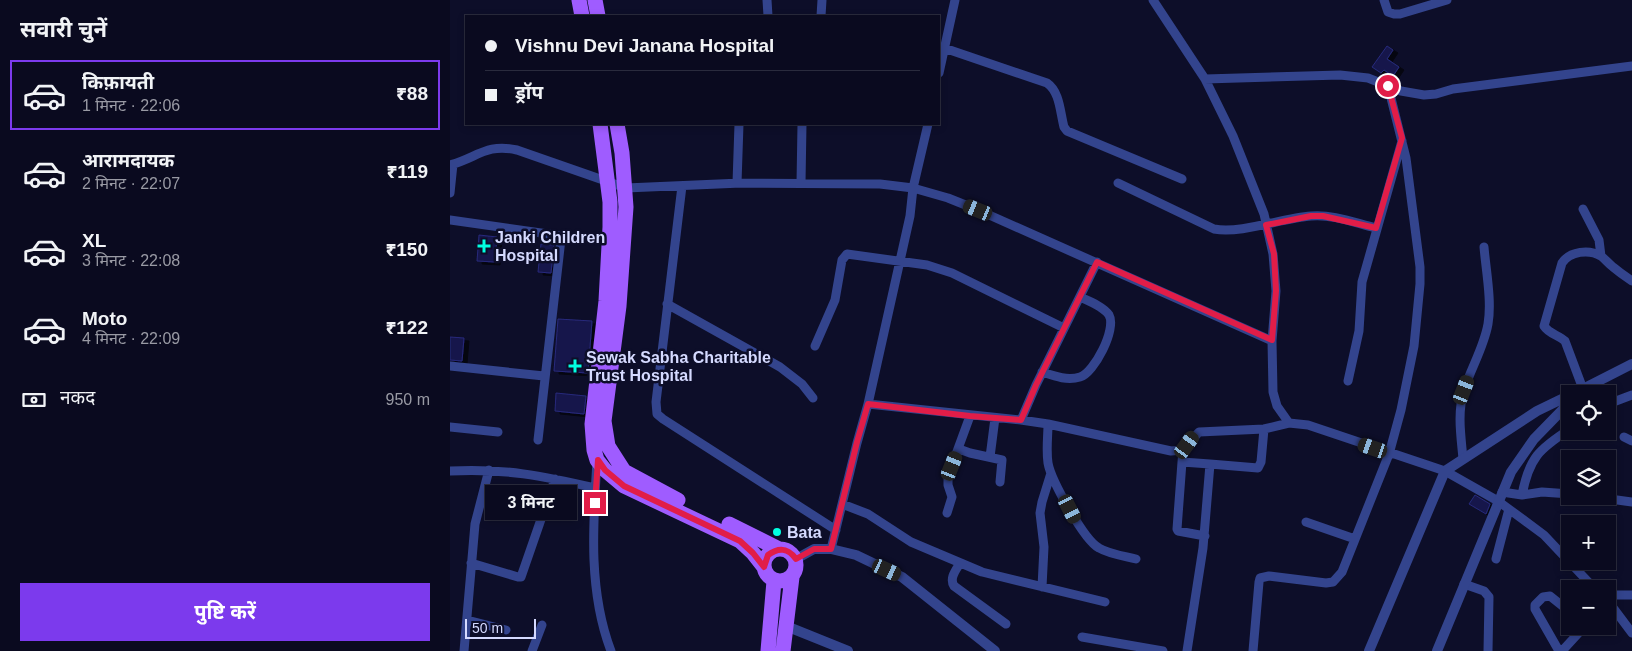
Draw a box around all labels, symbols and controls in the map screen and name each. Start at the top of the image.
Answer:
text: सवारी चुनें [20,17,107,42]
text: Vishnu Devi Janana Hospital [515,35,774,56]
text: किफ़ायती [82,72,154,93]
icon: car [22,73,67,118]
route start [1377,75,1399,97]
text: ड्रॉप [515,82,543,103]
text: ₹88 [396,83,428,104]
text: 1 मिनट · 22:06 [82,97,180,114]
text: आरामदायक [82,150,174,171]
icon: car [22,151,67,196]
text: ₹119 [386,161,428,182]
text: 2 मिनट · 22:07 [82,175,180,192]
car [961,197,994,223]
icon: car [22,229,67,274]
place label: Janki Children Hospital [495,229,605,264]
text: XL [82,230,106,251]
text: ₹150 [385,239,428,260]
marker: Janki Children Hospital [477,239,491,253]
text: 3 मिनट · 22:08 [82,252,180,269]
icon: car [22,307,67,352]
text: Moto [82,308,127,329]
text: ₹122 [385,317,428,338]
text: 4 मिनट · 22:09 [82,330,180,347]
place label: Sewak Sabha Charitable Trust Hospital [586,349,771,384]
marker: Sewak Sabha Charitable Trust Hospital [568,359,582,373]
car [1451,373,1476,407]
map controls [1561,385,1616,635]
button: locate [1561,385,1616,440]
icon: cash [20,386,48,414]
text: नकद [60,387,95,408]
text: 950 m [386,391,430,408]
car [1172,428,1201,462]
car [1356,436,1389,460]
car [939,449,964,483]
button: layers [1561,450,1616,505]
callout: 3 मिनट [485,486,578,520]
route end [584,492,606,514]
car [1056,492,1083,526]
text: 3 मिनट [508,494,554,511]
button: + [1561,515,1616,570]
place label: Bata [787,524,822,541]
marker: Bata [771,526,783,538]
car [870,557,903,583]
button: − [1561,580,1616,635]
button: पुष्टि करें [20,583,430,641]
scale bar [465,616,536,639]
text: 50 m [472,620,503,636]

